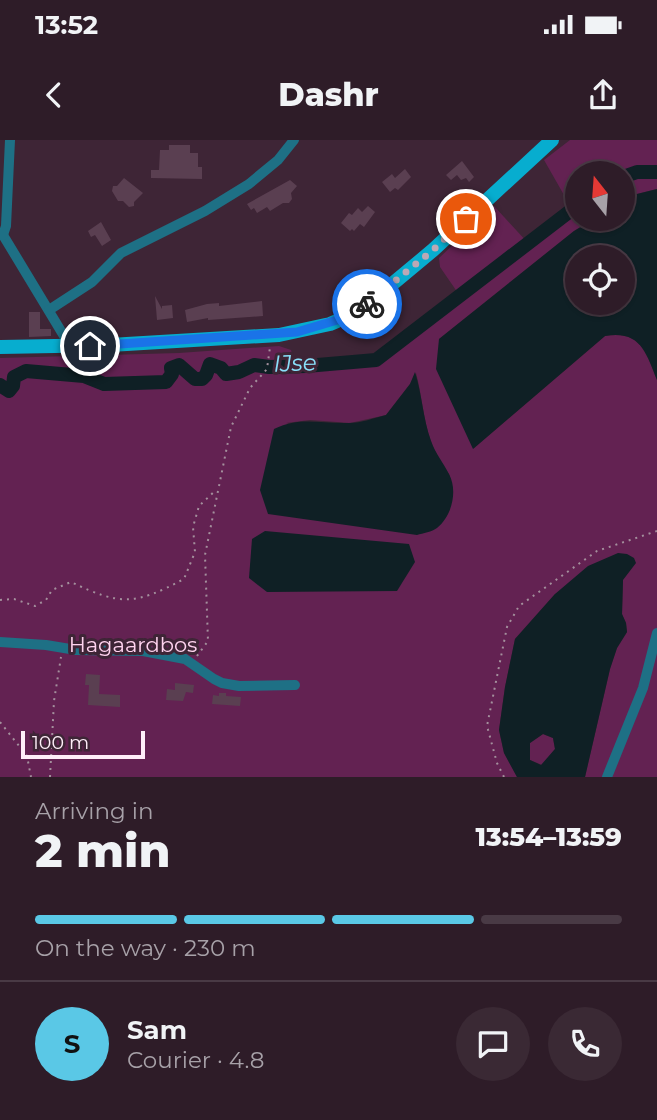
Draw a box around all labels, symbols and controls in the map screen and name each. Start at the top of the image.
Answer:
text: 13:52 [35,9,98,41]
text: Dashr [278,75,379,114]
icon: back [35,76,73,114]
icon: share [584,76,622,114]
north arrow [565,161,635,231]
map controls [565,161,635,315]
pin [436,189,496,249]
icon: bag [447,200,485,238]
button: locate [565,245,635,315]
courier [332,269,402,339]
icon: bike [348,285,386,323]
pin [60,316,120,376]
icon: home [71,327,109,365]
water label: IJse [273,348,317,378]
park label: Hagaardbos [69,632,197,657]
scale bar [21,728,145,760]
text: 100 m [32,731,89,754]
text: Arriving in [35,797,154,825]
text: 13:54–13:59 [476,821,622,853]
text: 2 min [35,822,170,879]
text: On the way · 230 m [35,934,256,962]
button: chat [456,1007,530,1081]
button: phone [548,1007,622,1081]
text: Sam [127,1014,187,1046]
text: S [64,1028,80,1060]
text: Courier · 4.8 [127,1046,264,1074]

